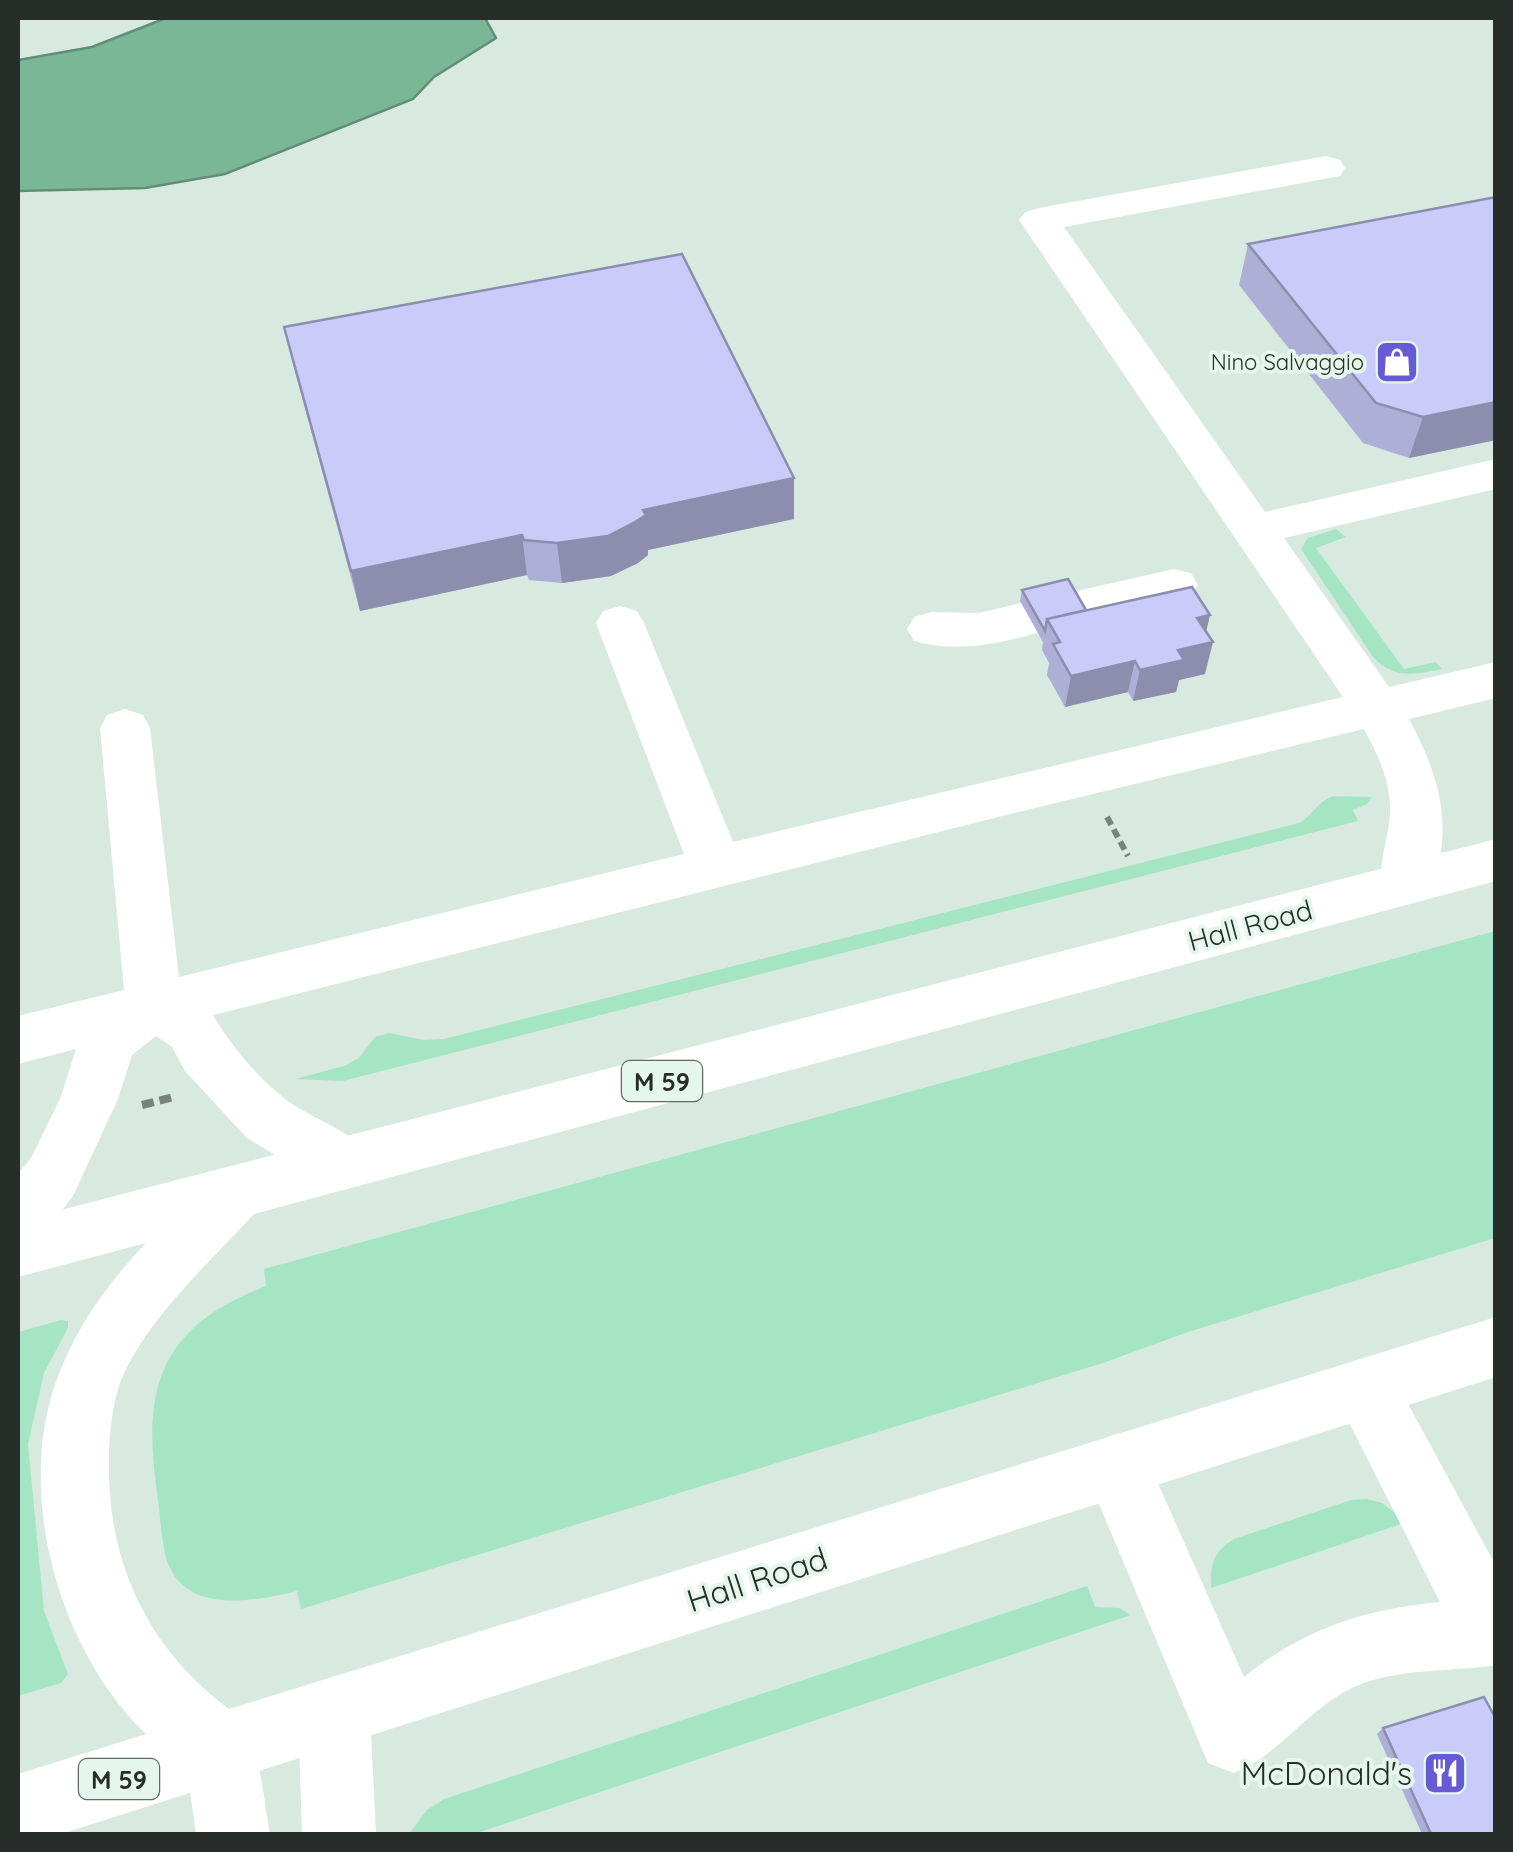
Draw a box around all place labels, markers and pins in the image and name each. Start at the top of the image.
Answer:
shop icon: Nino Salvaggio [1374,339,1420,385]
place label: Nino Salvaggio [1211,348,1364,376]
restaurant icon: McDonald's [1422,1750,1468,1796]
place label: McDonald's [1241,1753,1412,1793]

